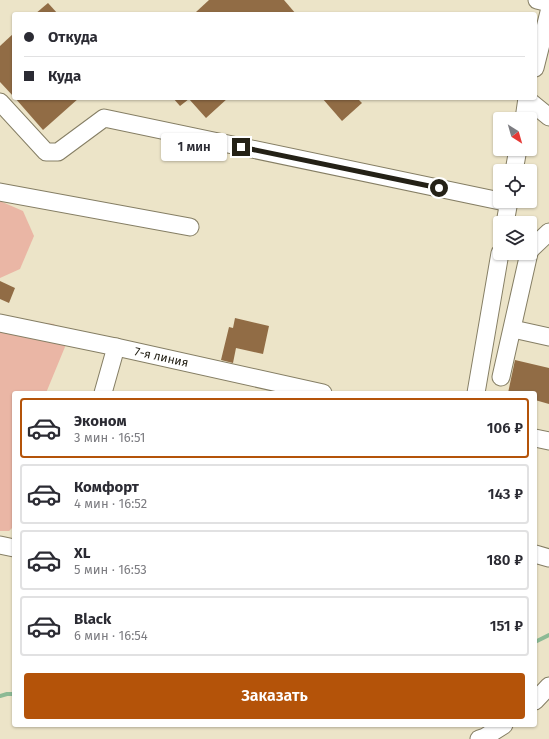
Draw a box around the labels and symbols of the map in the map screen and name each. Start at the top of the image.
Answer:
north arrow [493,112,537,156]
callout: 1 мин [161,133,227,161]
route end [232,138,250,156]
route start [430,179,448,197]
street label: 7-я линия [133,344,190,370]

